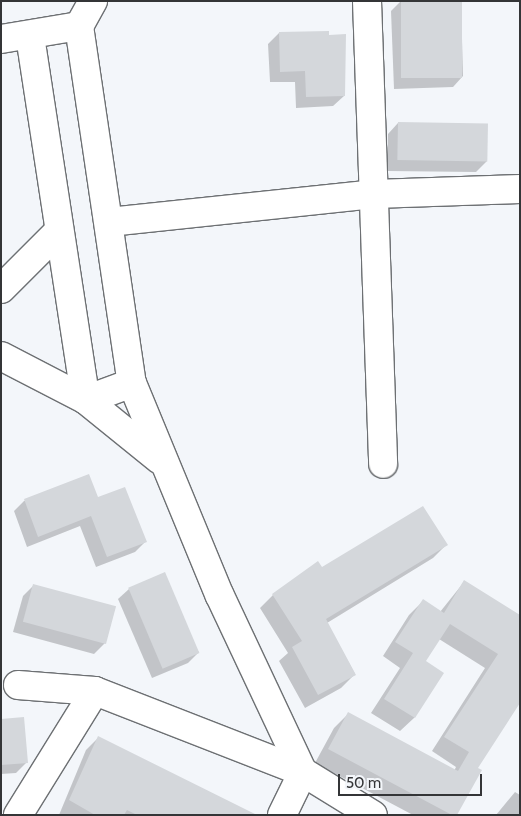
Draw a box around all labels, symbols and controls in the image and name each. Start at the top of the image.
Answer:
scale bar [341,764,485,796]
text: 50 m [346,774,381,792]

